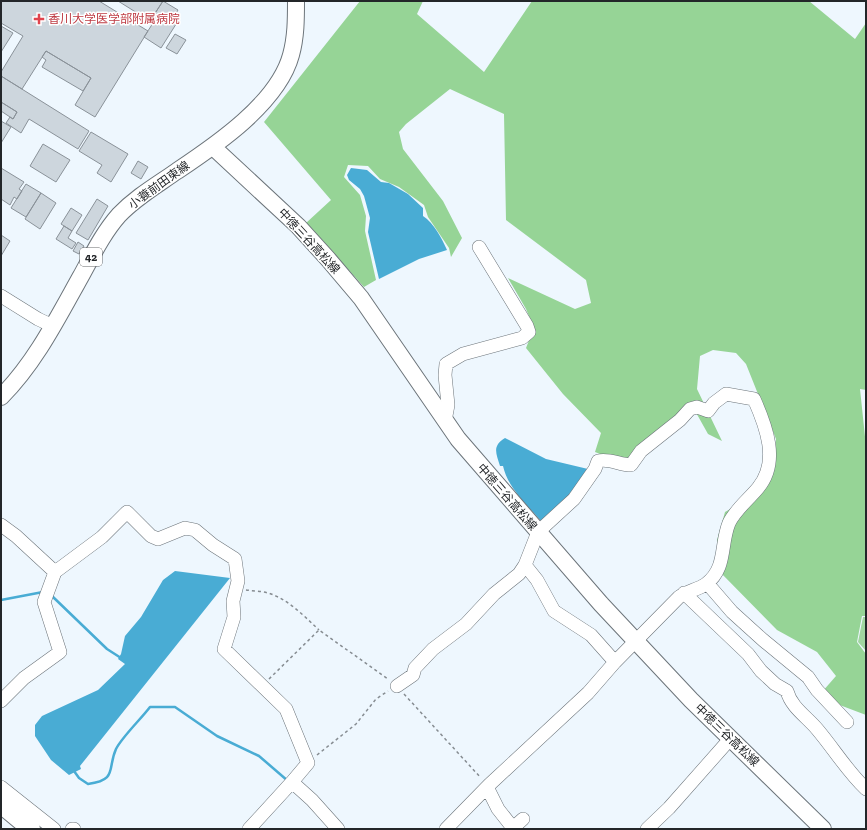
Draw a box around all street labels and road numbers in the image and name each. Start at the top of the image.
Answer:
street label: 小蓑前田東線 [126,158,192,212]
street label: 中徳三谷高松線 [275,206,343,276]
road number: 42 [80,248,102,266]
street label: 中徳三谷高松線 [474,461,540,533]
street label: 中徳三谷高松線 [692,701,762,769]

